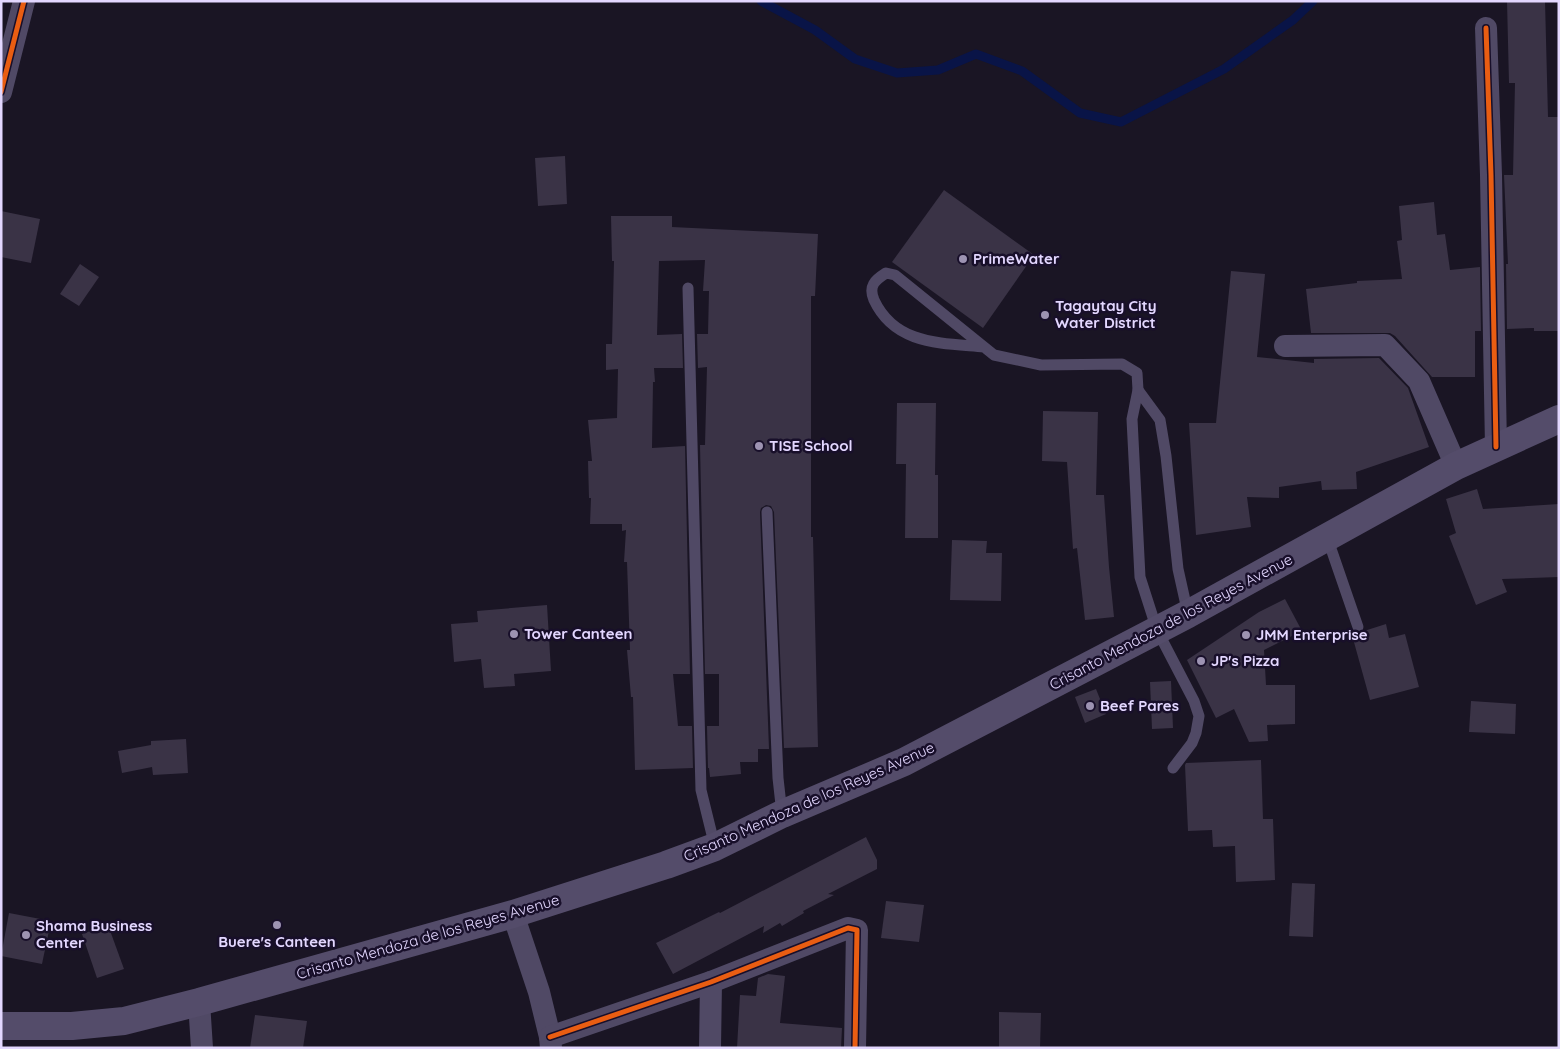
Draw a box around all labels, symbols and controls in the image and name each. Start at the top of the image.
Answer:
place label: PrimeWater [973,249,1060,268]
marker: PrimeWater [957,253,969,265]
place label: Tagaytay City Water District [1055,296,1156,332]
marker: Tagaytay City Water District [1039,309,1051,321]
place label: TISE School [769,436,853,455]
marker: TISE School [753,440,765,452]
street label: Crisanto Mendoza de los Reyes Avenue [1046,549,1296,694]
place label: Tower Canteen [524,624,633,643]
place label: JMM Enterprise [1256,625,1368,644]
marker: Tower Canteen [508,628,520,640]
marker: JMM Enterprise [1240,629,1252,641]
place label: JP's Pizza [1211,651,1279,670]
marker: JP's Pizza [1195,655,1207,667]
place label: Beef Pares [1100,696,1179,715]
marker: Beef Pares [1084,700,1096,712]
street label: Crisanto Mendoza de los Reyes Avenue [680,737,937,866]
street label: Crisanto Mendoza de los Reyes Avenue [294,890,562,983]
place label: Shama Business Center [36,916,152,952]
marker: Buere's Canteen [271,919,283,931]
marker: Shama Business Center [20,929,32,941]
place label: Buere's Canteen [218,932,336,951]

